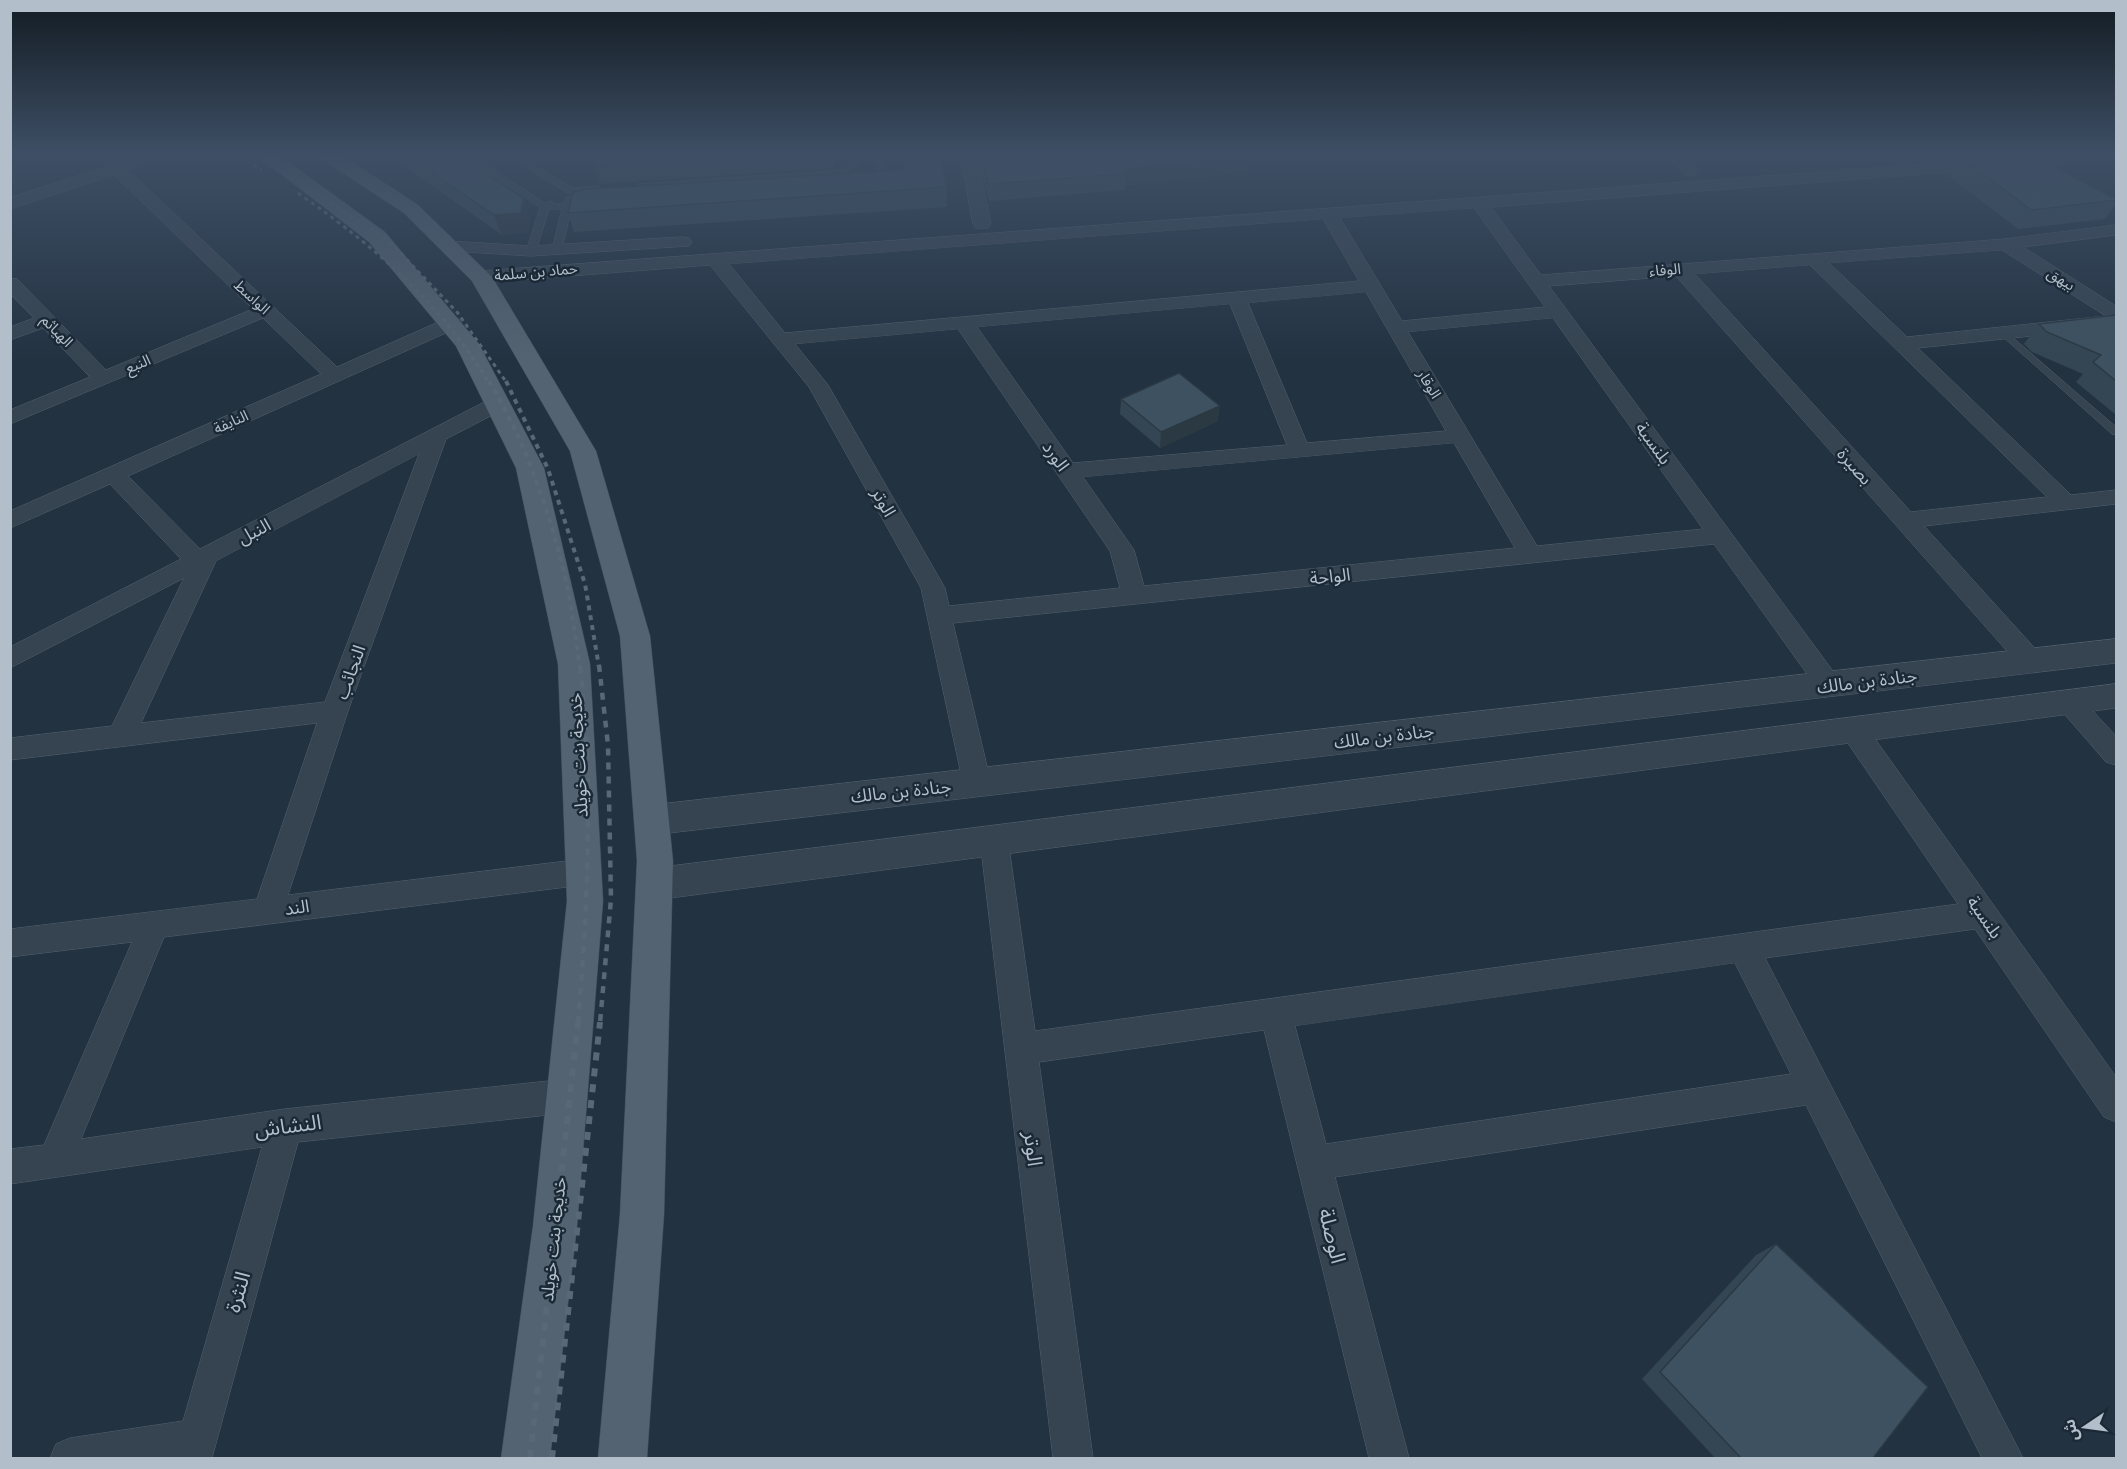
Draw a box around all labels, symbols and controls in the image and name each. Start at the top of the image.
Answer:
street label: حماد بن سلمة [494,259,579,285]
street label: الوفاء [1648,260,1682,280]
street label: بيهق [2043,264,2078,295]
street label: الواسط [230,276,274,318]
street label: الهياثم [36,311,77,352]
street label: النبع [123,351,155,380]
street label: الوقار [1413,365,1445,402]
street label: النايفة [211,406,251,438]
street label: بلنسية [1632,418,1676,468]
street label: الورد [1037,437,1074,476]
street label: بصيرة [1832,443,1877,489]
street label: الوتر [866,483,900,521]
street label: النبل [234,514,275,549]
street label: الواحة [1308,563,1352,590]
street label: النجائب [330,642,370,702]
street label: جنادة بن مالك [1816,664,1918,699]
street label: خديجة بنت خويلد [564,692,593,818]
street label: جنادة بن مالك [1333,719,1435,754]
street label: جنادة بن مالك [850,775,952,808]
street label: بلنسية [1963,892,2007,942]
street label: الند [283,895,311,919]
street label: النشاش [253,1110,323,1142]
street label: الوتر [1019,1129,1047,1168]
street label: خديجة بنت خويلد [536,1176,571,1302]
street label: الوصلة [1314,1206,1350,1266]
street label: النثرة [221,1269,255,1315]
north arrow [2055,1397,2115,1457]
text: ش [2059,1417,2083,1443]

